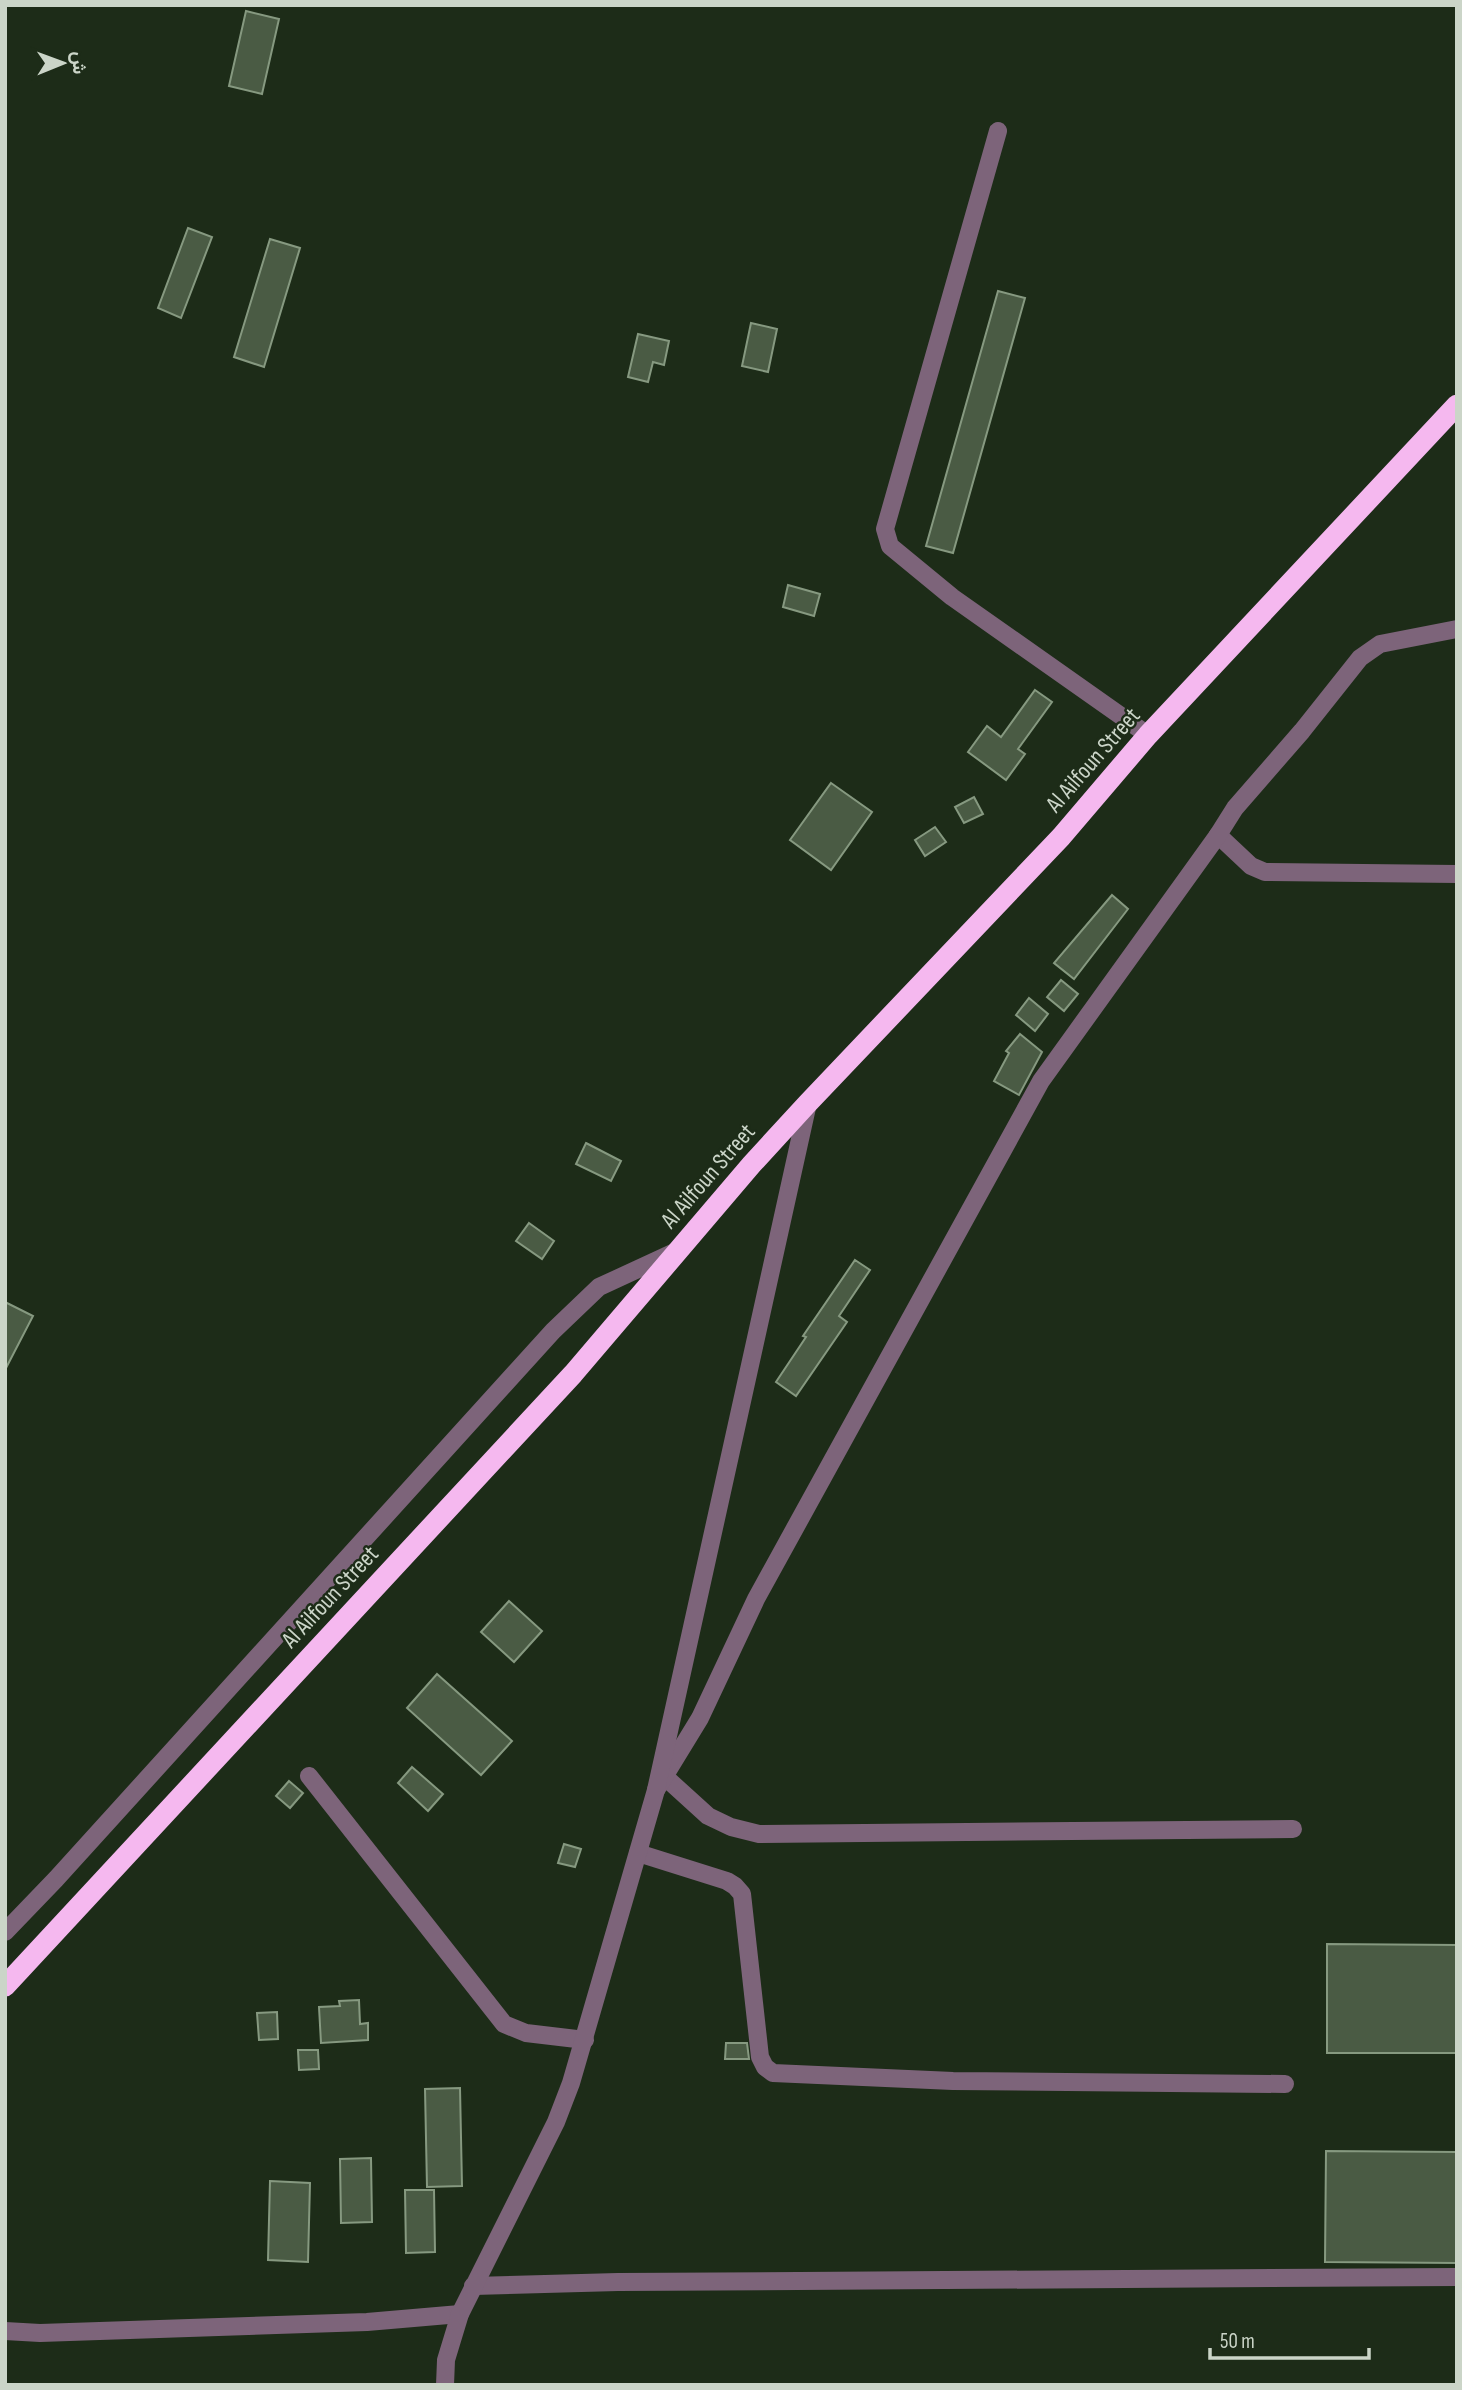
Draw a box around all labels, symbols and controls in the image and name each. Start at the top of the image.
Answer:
north arrow [28,28,98,98]
text: ش [67,51,90,75]
street label: Al Ailfoun Street [1039,702,1146,819]
street label: Al Ailfoun Street [654,1118,761,1235]
street label: Al Ailfoun Street [275,1540,385,1655]
scale bar [1210,2316,1369,2360]
text: 50 m [1220,2329,1255,2354]

